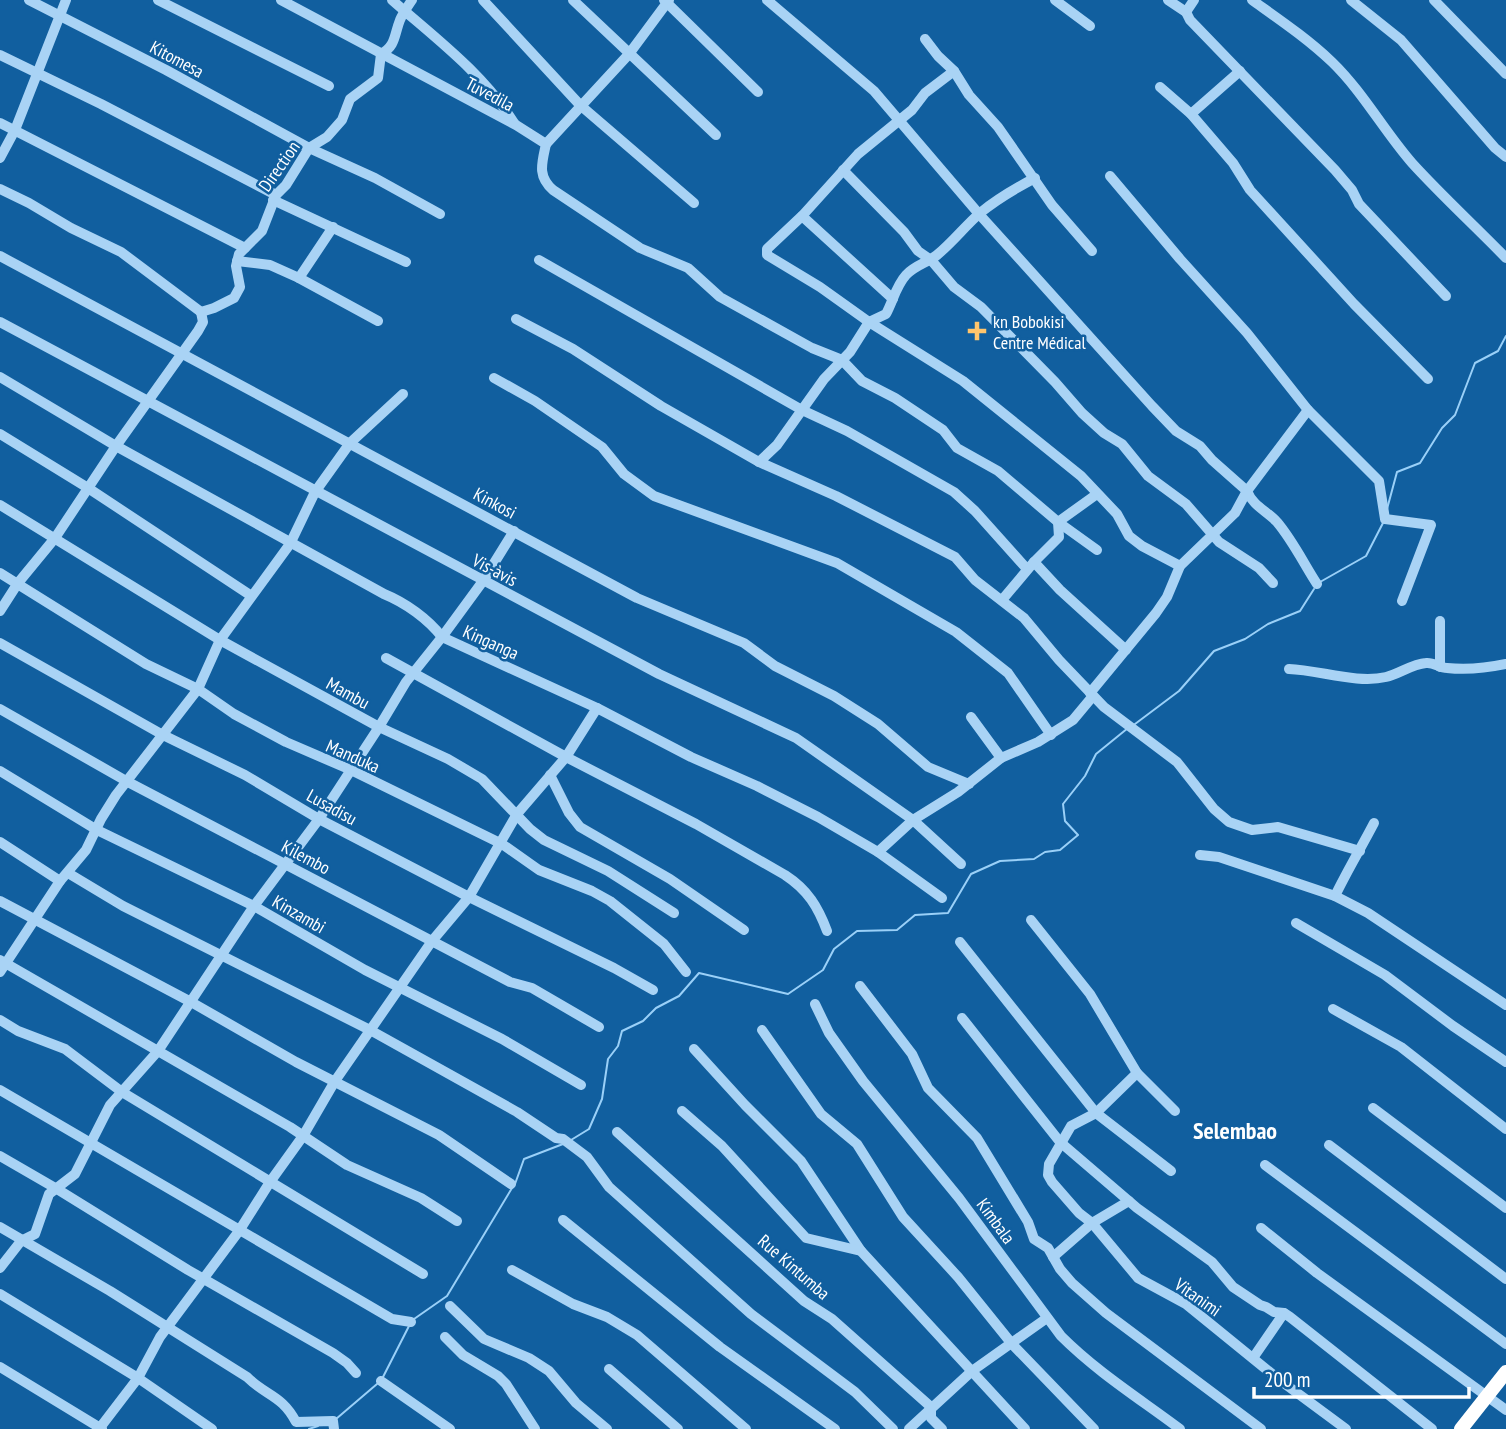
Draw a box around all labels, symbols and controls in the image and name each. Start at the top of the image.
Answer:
street label: Kitomesa [146,35,208,83]
street label: Tuvedila [462,72,518,116]
street label: Direction [253,136,305,196]
place label: kn Bobokisi Centre Médical [993,310,1086,354]
marker: kn Bobokisi Centre Médical [967,321,987,341]
street label: Kinkosi [470,482,520,524]
street label: Vis-àvis [468,548,521,591]
street label: Kinganga [460,620,522,664]
street label: Mambu [322,672,374,714]
street label: Manduka [323,734,383,778]
street label: Lusadisu [303,784,361,830]
street label: Kilembo [278,835,334,879]
street label: Kinzambi [268,890,330,938]
district label: Selembao [1193,1115,1277,1146]
street label: Kimbala [972,1194,1020,1248]
street label: Rue Kintumba [753,1229,835,1305]
street label: Vitanimi [1169,1272,1226,1321]
scale bar [1254,1356,1469,1400]
text: 200 m [1264,1366,1310,1393]

